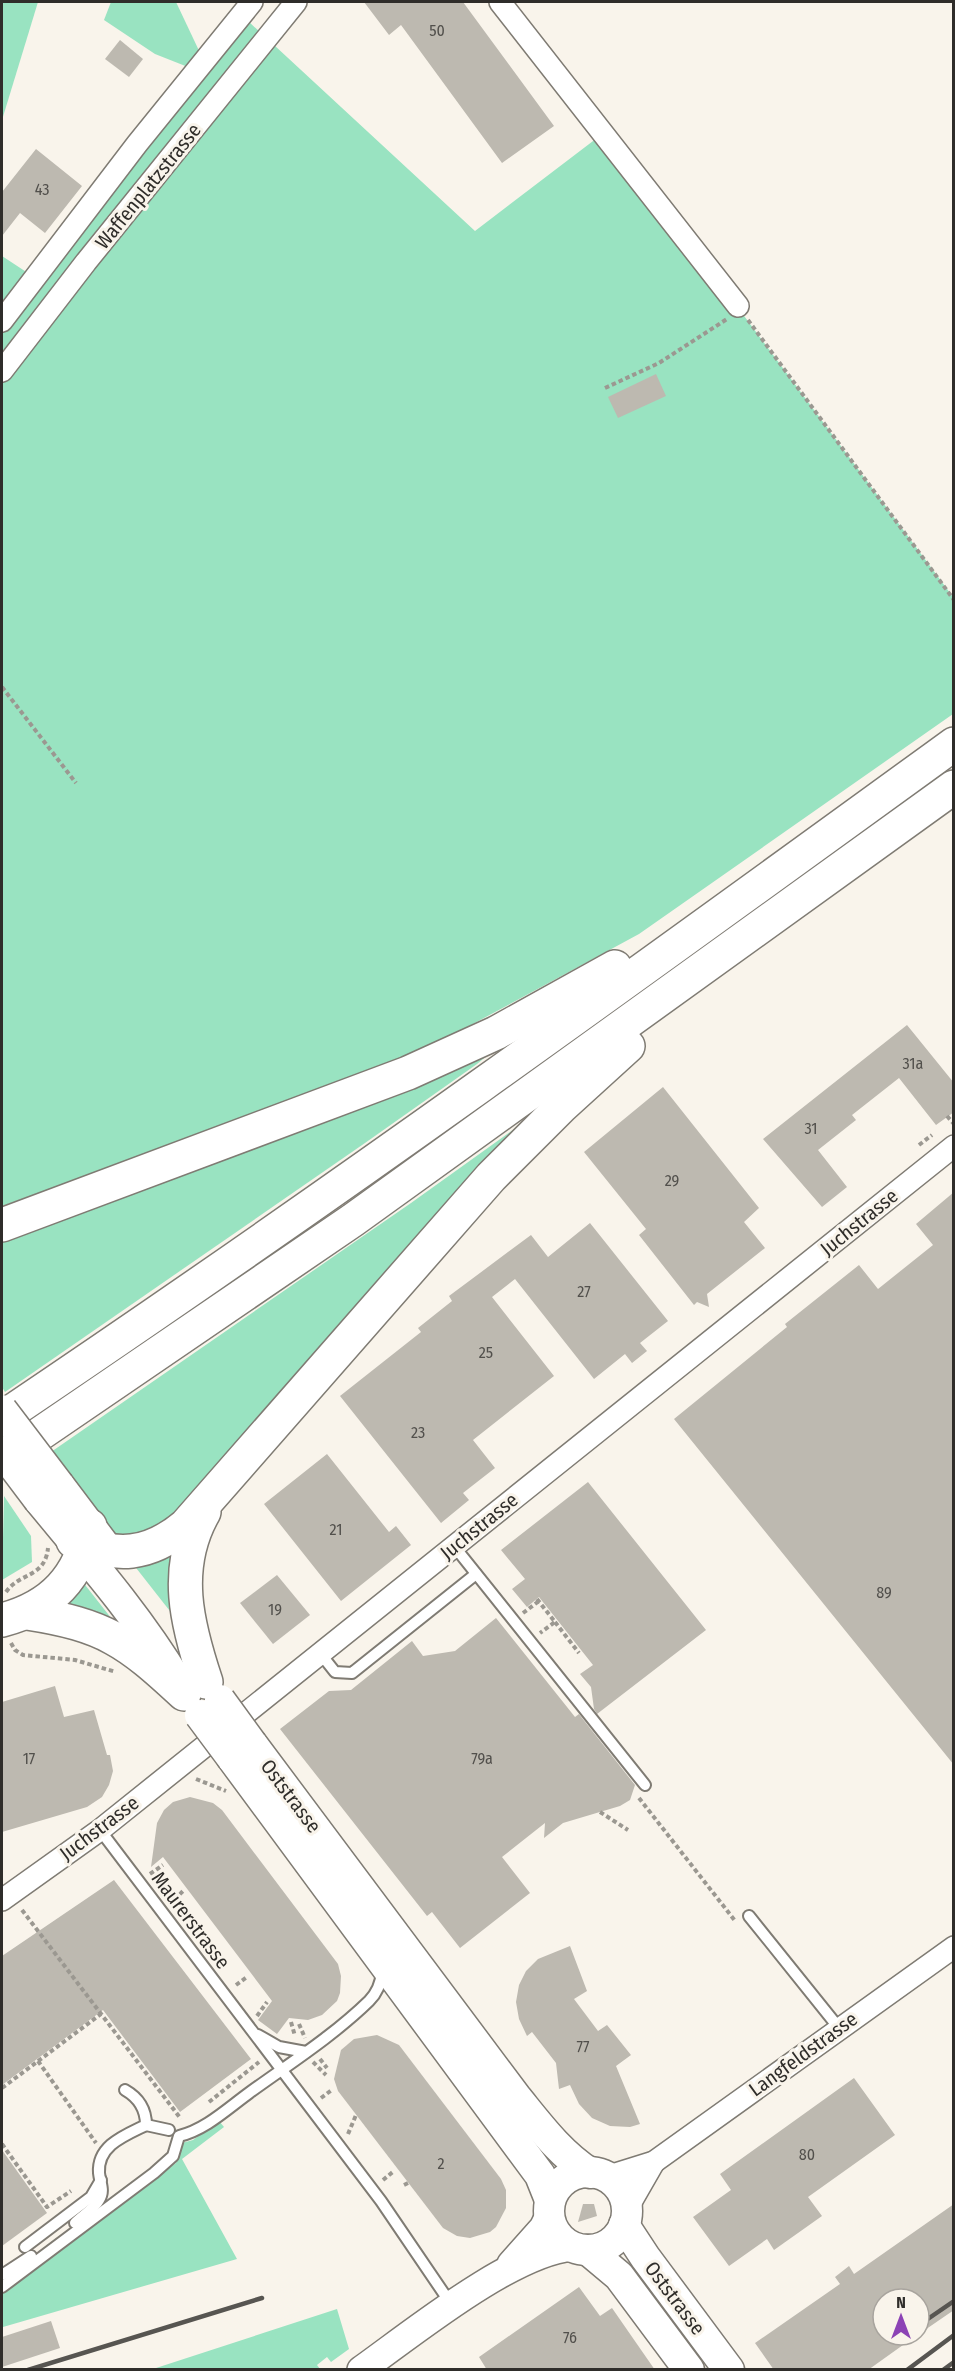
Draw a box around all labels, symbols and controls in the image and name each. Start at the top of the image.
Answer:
house number: 50 [429,21,445,40]
street label: Waffenplatzstrasse [90,118,206,254]
house number: 43 [35,180,49,199]
house number: 31a [903,1054,924,1073]
house number: 31 [804,1119,818,1138]
house number: 29 [665,1171,680,1190]
street label: Juchstrasse [815,1183,903,1261]
house number: 27 [577,1282,591,1301]
house number: 25 [479,1343,493,1362]
house number: 23 [411,1423,425,1442]
street label: Juchstrasse [435,1487,523,1565]
house number: 21 [330,1520,342,1539]
house number: 89 [876,1583,892,1602]
house number: 19 [268,1600,282,1619]
house number: 17 [23,1749,36,1768]
house number: 79a [471,1749,493,1768]
street label: Oststrasse [256,1755,326,1837]
street label: Juchstrasse [55,1790,143,1866]
street label: Maurerstrasse [147,1867,235,1973]
street label: Langfeldstrasse [744,2007,862,2101]
house number: 77 [576,2037,590,2056]
house number: 80 [799,2145,815,2164]
house number: 2 [437,2154,445,2173]
street label: Oststrasse [640,2257,710,2339]
north arrow [871,2287,931,2347]
text: N [896,2293,906,2312]
house number: 76 [563,2328,577,2347]

